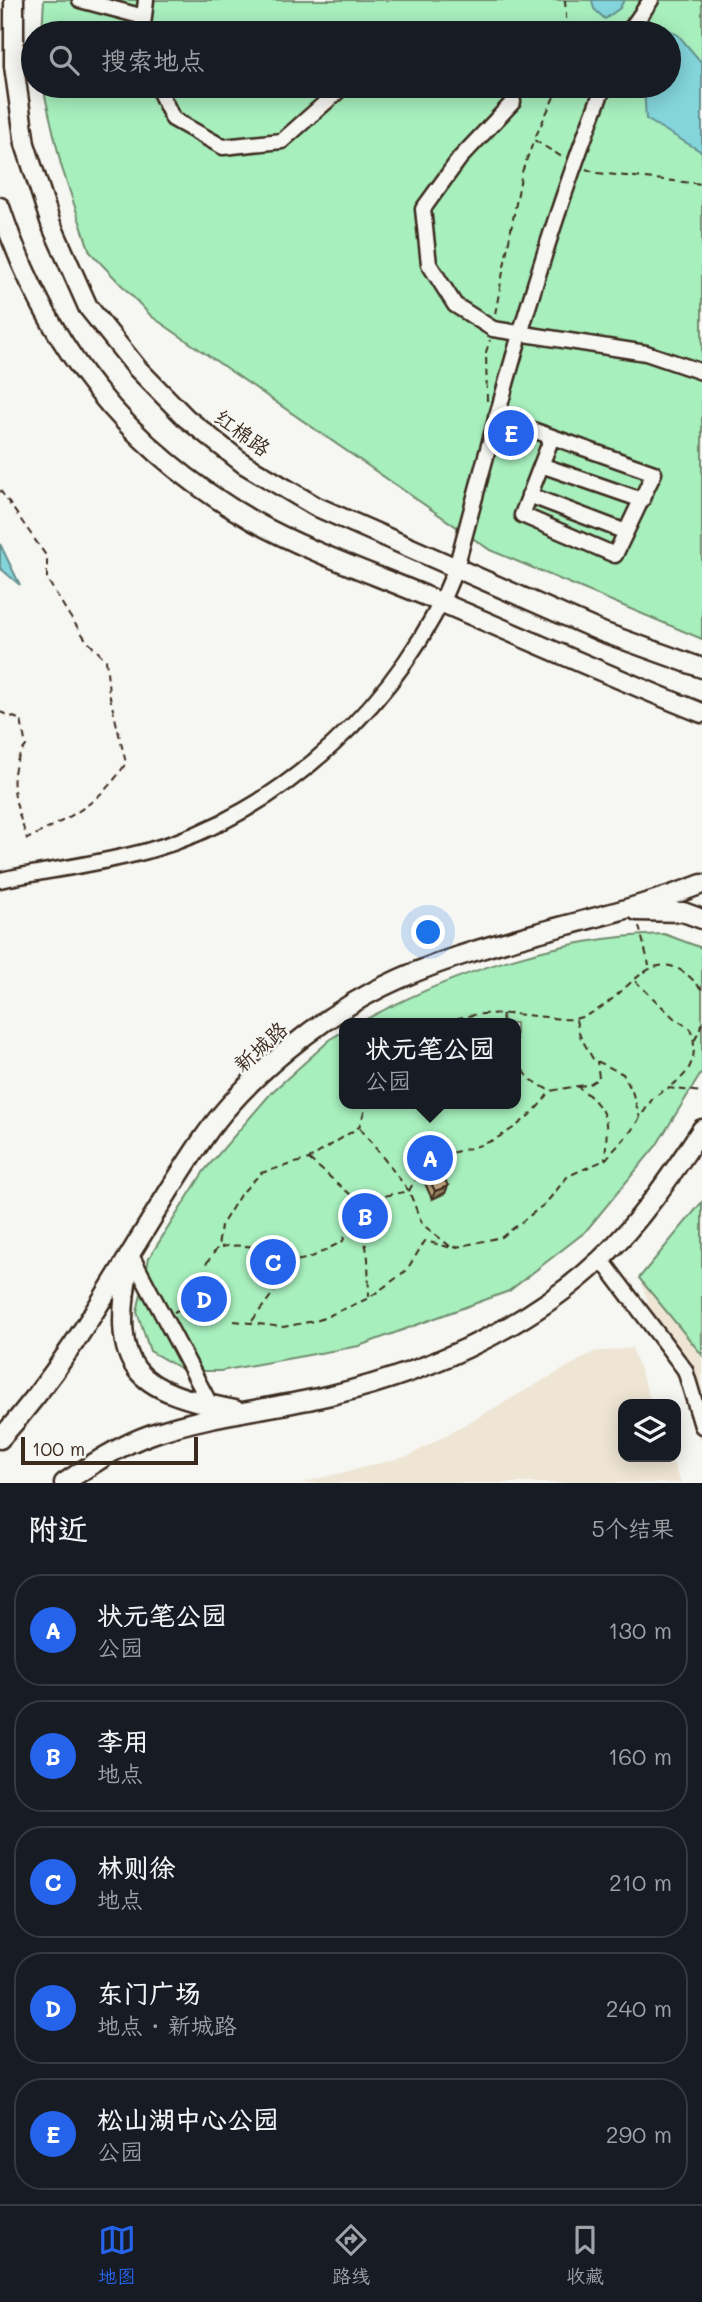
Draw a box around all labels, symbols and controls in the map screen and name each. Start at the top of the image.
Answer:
search box [21,21,681,98]
icon: search [45,41,83,79]
text: 搜索地点 [101,43,205,77]
street label: 红棉路 [210,403,276,461]
pin: E [488,407,534,459]
your location [411,915,445,949]
street label: 新城路 [228,1015,292,1077]
popup [339,1018,521,1109]
text: 状元笔公园 [365,1031,495,1065]
text: 公园 [365,1065,411,1095]
pin: A [407,1132,453,1184]
pin: B [342,1190,388,1242]
pin: C [250,1236,296,1288]
pin: D [181,1273,227,1325]
map controls [618,1399,681,1462]
button: layers [618,1399,681,1462]
scale bar [21,1434,198,1466]
text: 100 m [32,1436,85,1461]
text: 附近 [28,1508,88,1548]
text: 5个结果 [592,1513,674,1543]
text: 状元笔公园 [97,1598,227,1632]
text: A [45,1615,61,1645]
text: 130 m [608,1615,672,1645]
text: 公园 [97,1632,143,1662]
text: 李用 [97,1724,149,1758]
text: B [45,1741,61,1771]
text: 160 m [608,1741,672,1771]
text: 地点 [97,1758,143,1788]
text: 林则徐 [97,1850,175,1884]
text: C [44,1867,62,1897]
text: 210 m [609,1867,672,1897]
text: 地点 [97,1884,143,1914]
text: 东门广场 [97,1976,201,2010]
text: D [45,1993,61,2023]
text: 240 m [606,1993,672,2023]
text: 地点 · 新城路 [97,2010,237,2040]
text: 松山湖中心公园 [97,2102,279,2136]
text: E [46,2119,60,2149]
text: 290 m [606,2119,672,2149]
text: 公园 [97,2136,143,2166]
tab: 地图 [98,2221,136,2288]
tab: 路线 [332,2221,370,2288]
tab: 收藏 [566,2221,604,2288]

